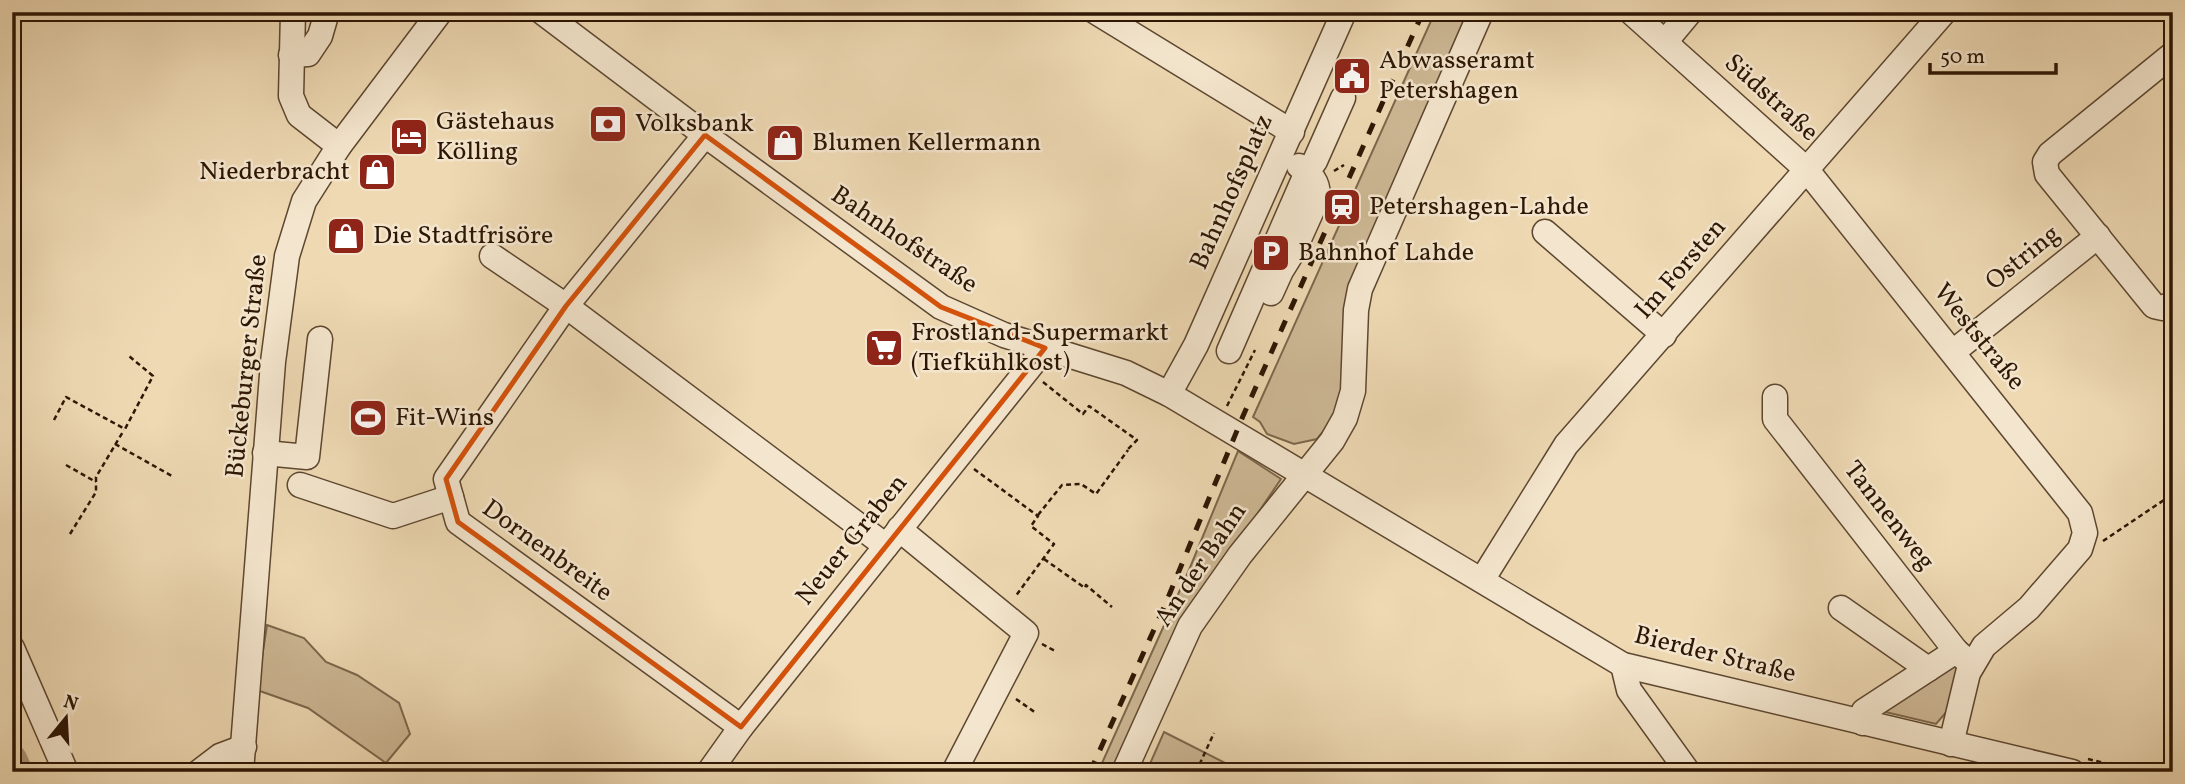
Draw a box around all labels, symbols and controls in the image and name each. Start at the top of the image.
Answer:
scale bar [1930,32,2056,76]
place label: Abwasseramt Petershagen [1379,43,1535,109]
text: 50 m [1940,43,1985,72]
street label: Südstraße [1716,46,1826,150]
public building icon: Abwasseramt Petershagen [1331,55,1373,97]
bank icon: Volksbank [587,103,629,145]
place label: Gästehaus Kölling [436,104,555,170]
place label: Volksbank [635,106,754,142]
street label: Bahnhofsplatz [1182,109,1282,275]
hotel icon: Gästehaus Kölling [388,116,430,158]
shop icon: Blumen Kellermann [764,122,806,164]
place label: Blumen Kellermann [812,125,1041,161]
shop icon: Niederbracht [356,151,398,193]
place label: Niederbracht [199,154,350,190]
street label: Bahnhofstraße [823,177,985,303]
station icon: Petershagen-Lahde [1321,186,1363,228]
place label: Petershagen-Lahde [1369,189,1589,225]
street label: Im Forsten [1627,211,1735,327]
shop icon: Die Stadtfrisöre [325,215,367,257]
street label: Ostring [1978,217,2068,299]
place label: Die Stadtfrisöre [373,218,553,254]
parking icon: Bahnhof Lahde [1250,232,1292,274]
place label: Bahnhof Lahde [1298,235,1474,271]
street label: Bückeburger Straße [217,252,277,480]
street label: Weststraße [1925,276,2033,398]
place label: Frostland-Supermarkt (Tiefkühlkost) [911,315,1169,381]
supermarket icon: Frostland-Supermarkt (Tiefkühlkost) [863,327,905,369]
sports icon: Fit-Wins [347,397,389,439]
place label: Fit-Wins [395,400,494,436]
street label: Tannenweg [1835,454,1943,578]
street label: Neuer Graben [788,467,916,613]
street label: Dornenbreite [474,491,620,611]
street label: An der Bahn [1146,496,1256,634]
street label: Bierder Straße [1630,618,1800,692]
north arrow [32,682,102,752]
text: N [60,689,81,718]

